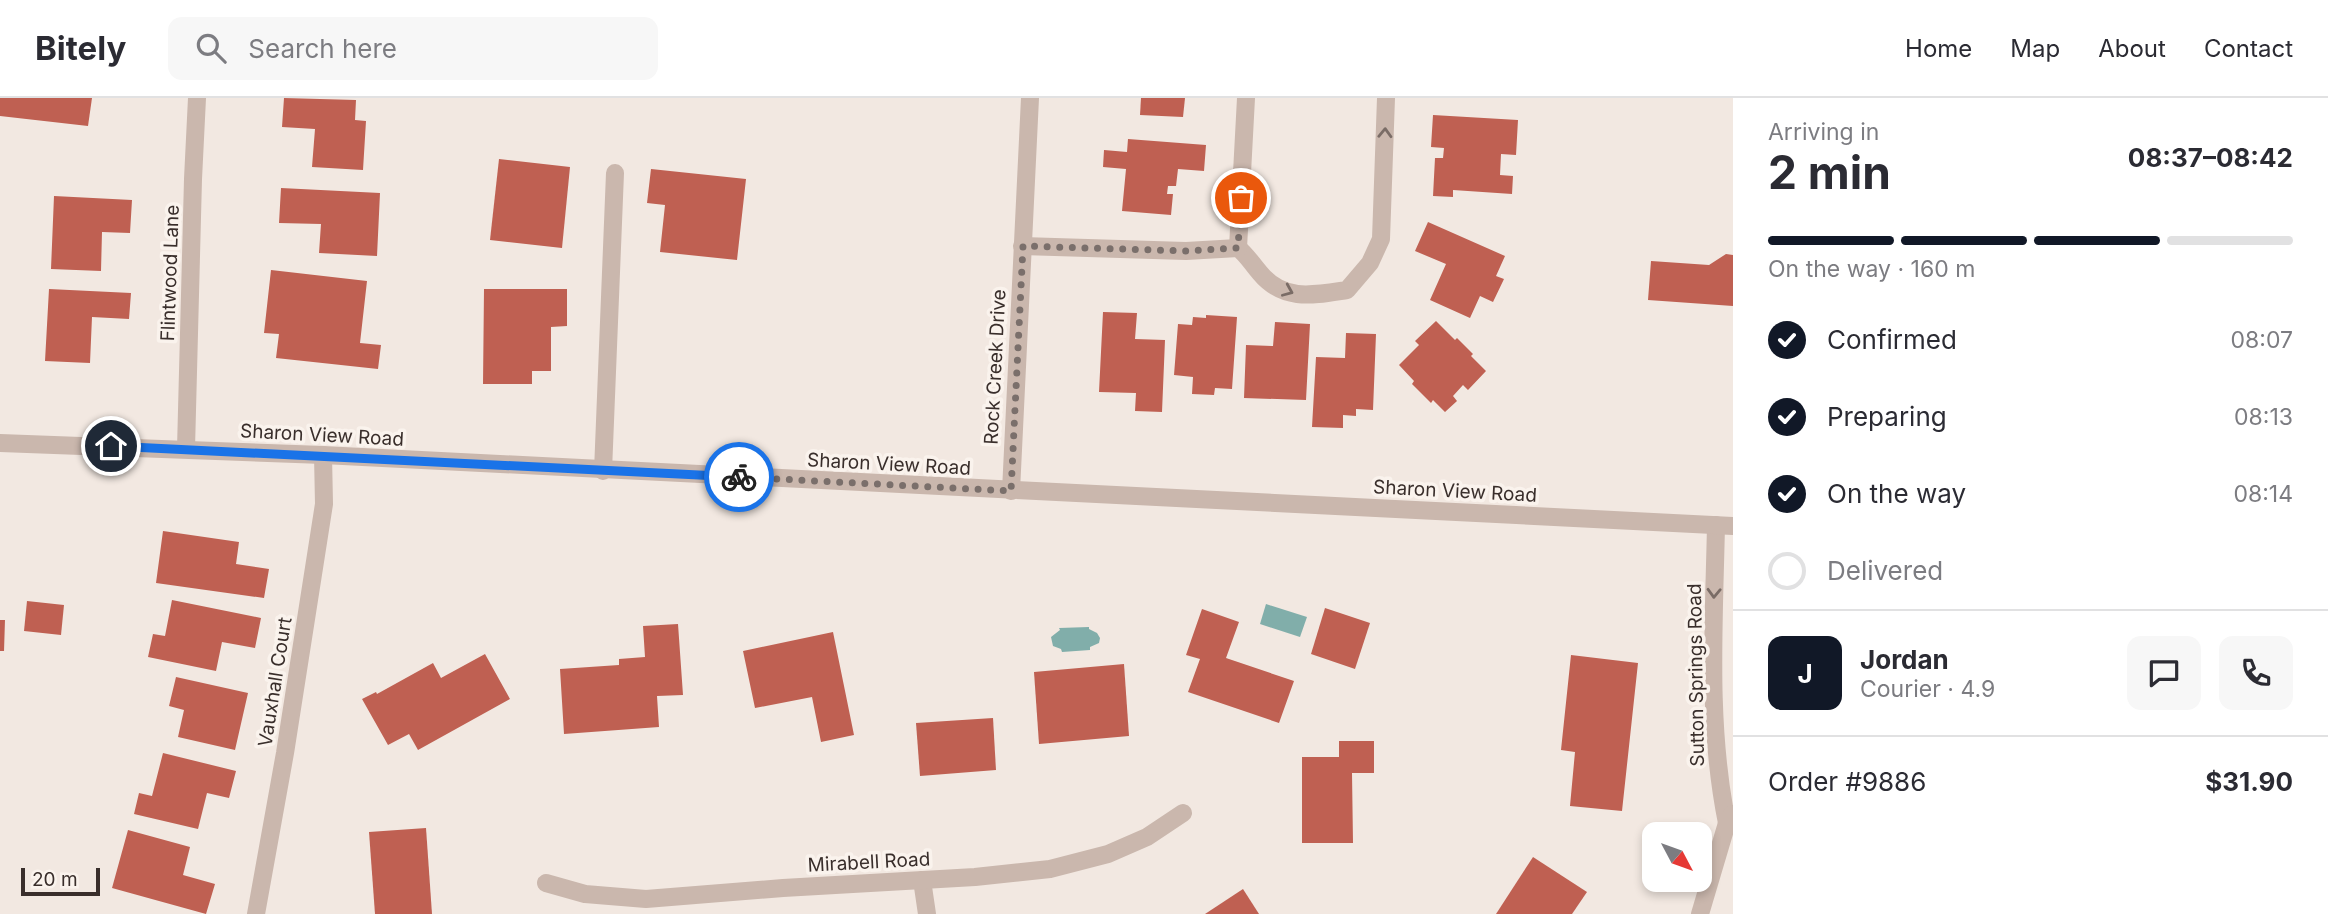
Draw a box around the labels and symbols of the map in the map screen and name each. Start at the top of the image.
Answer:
one-way arrow [1377,128,1392,139]
pin [1211,168,1271,228]
street label: Flintwood Lane [156,204,184,342]
one-way arrow [1282,283,1294,297]
street label: Rock Creek Drive [979,289,1011,445]
pin [81,416,141,476]
street label: Sharon View Road [239,419,405,451]
courier [704,442,774,512]
street label: Sharon View Road [806,448,972,480]
street label: Sharon View Road [1372,475,1538,507]
street label: Sutton Springs Road [1683,583,1709,767]
one-way arrow [1707,588,1722,599]
street label: Vauxhall Court [253,615,297,749]
north arrow [1642,822,1712,892]
street label: Mirabell Road [807,847,931,877]
scale bar [21,865,100,897]

